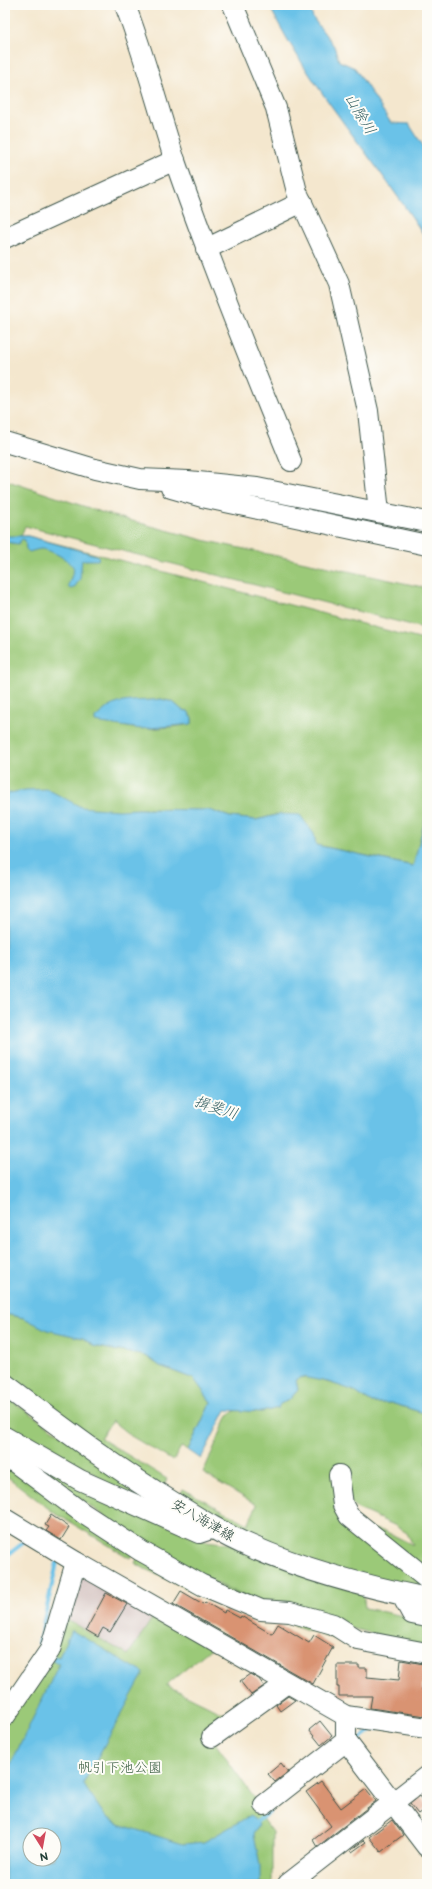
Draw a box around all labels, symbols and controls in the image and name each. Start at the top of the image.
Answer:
water label: 山除川 [340,90,380,138]
water label: 揖斐川 [192,1092,240,1124]
street label: 安八海津線 [168,1495,238,1545]
park label: 帆引下池公園 [78,1759,162,1776]
north arrow [22,1827,62,1867]
text: N [39,1849,49,1863]

